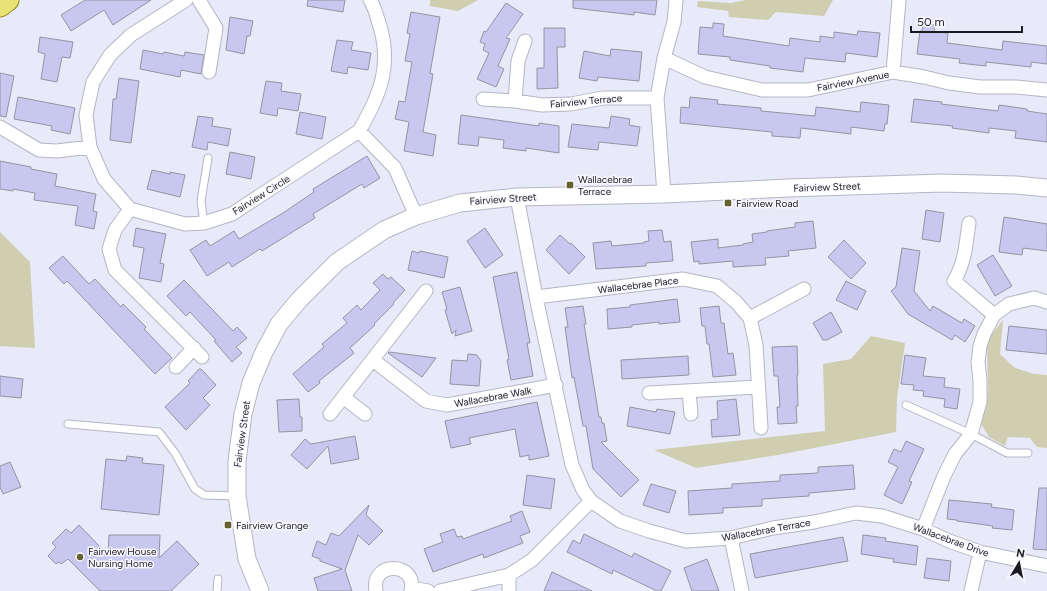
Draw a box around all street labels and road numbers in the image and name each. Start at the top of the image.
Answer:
street label: Fairview Avenue [816,68,891,94]
street label: Fairview Terrace [549,91,623,111]
street label: Fairview Circle [230,172,293,218]
street label: Fairview Street [793,179,861,195]
street label: Fairview Street [469,190,537,208]
street label: Wallacebrae Place [597,274,679,296]
street label: Wallacebrae Walk [453,384,533,410]
street label: Fairview Street [231,400,253,468]
street label: Wallacebrae Terrace [721,516,812,544]
street label: Wallacebrae Drive [911,520,991,560]

